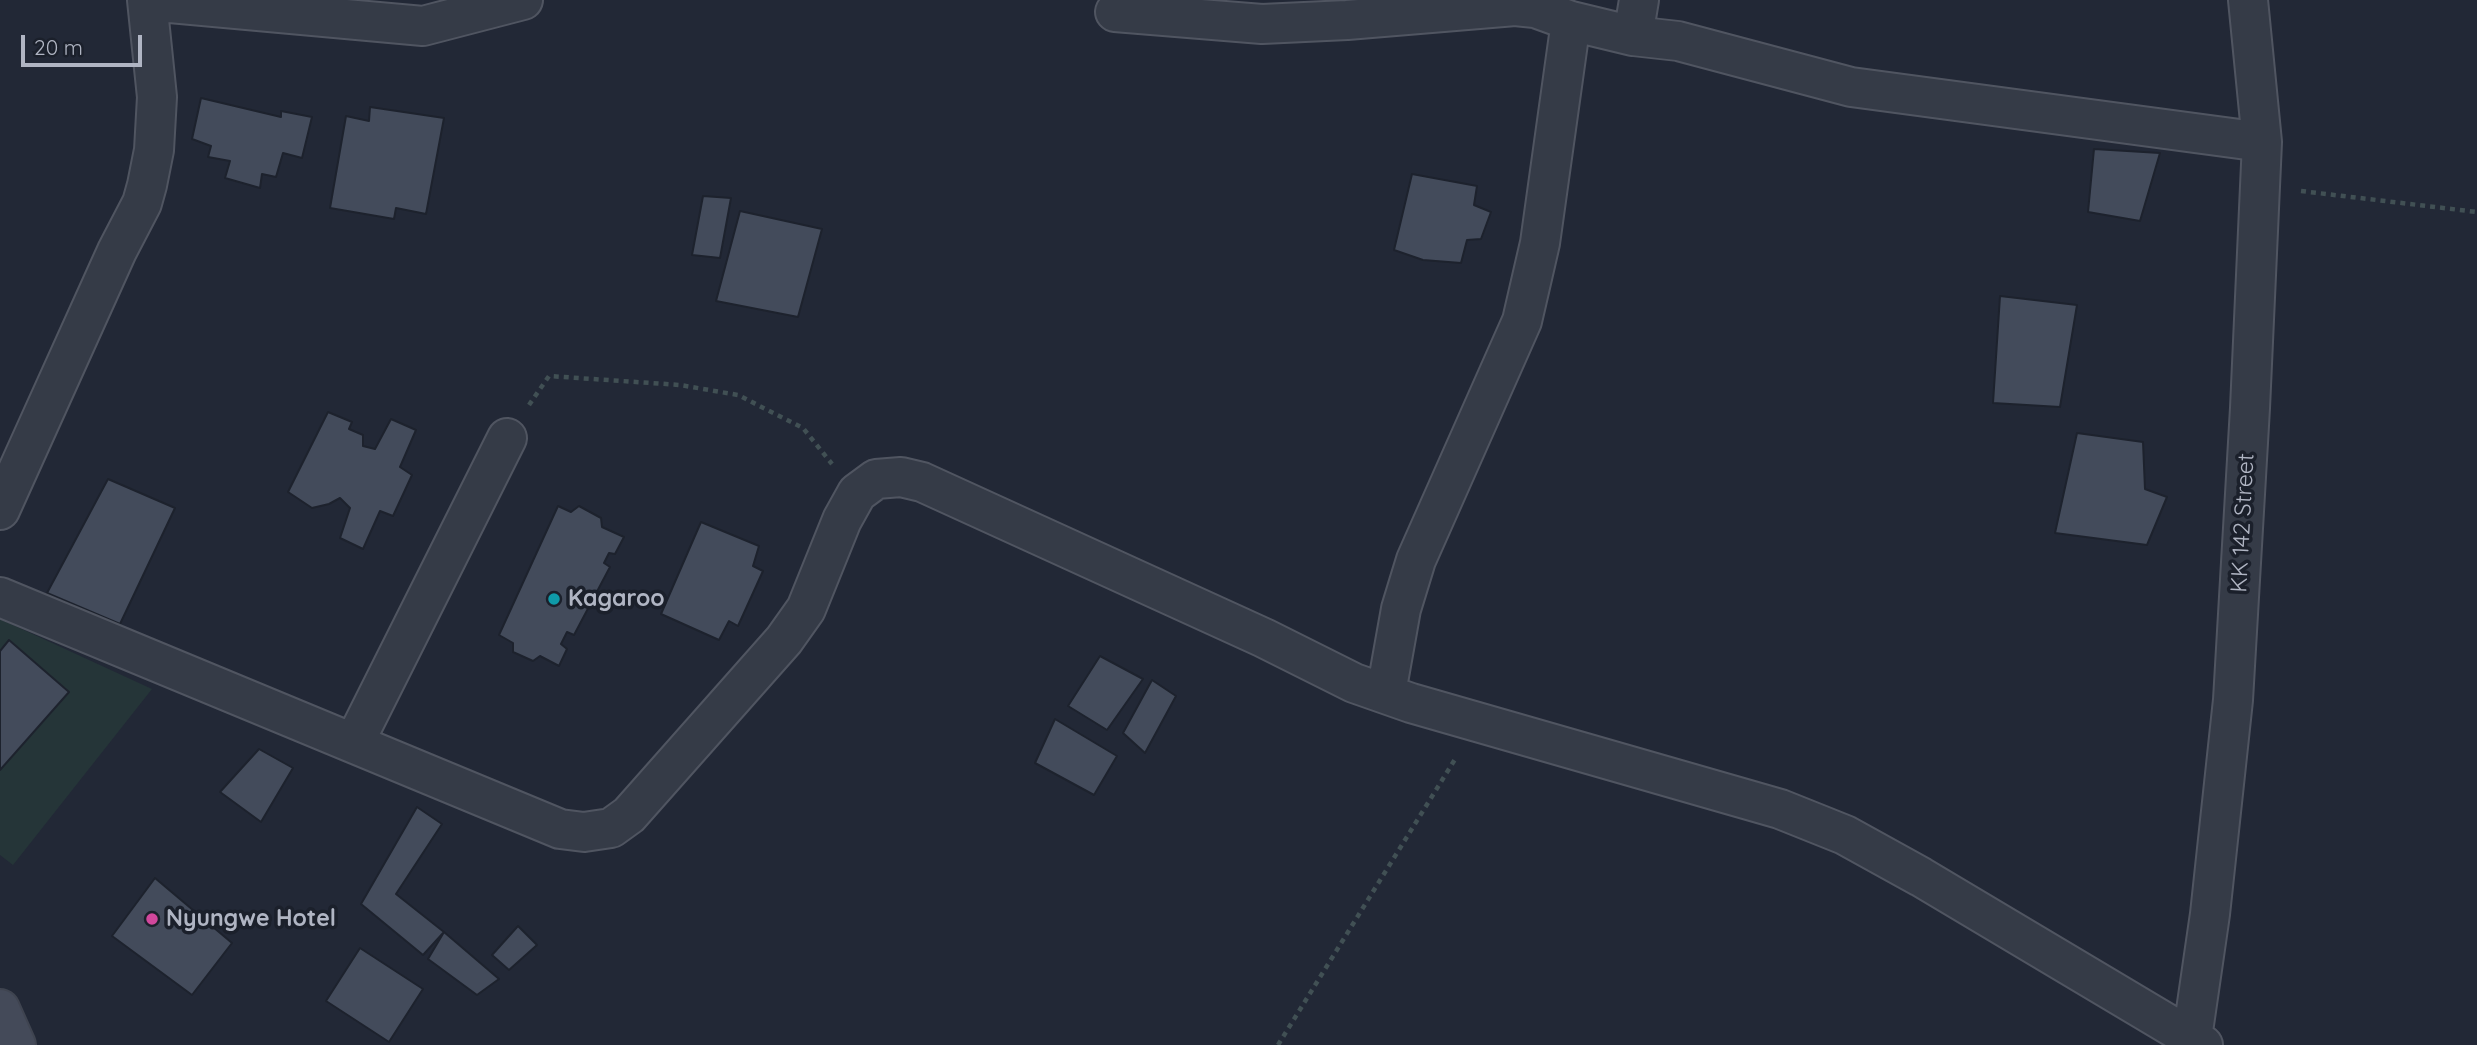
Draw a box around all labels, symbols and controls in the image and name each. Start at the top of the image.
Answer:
scale bar [24,21,145,65]
text: 20 m [34,34,83,60]
street label: KK 142 Street [2226,453,2260,593]
place label: Kagaroo [568,585,665,613]
marker: Kagaroo [546,591,562,607]
place label: Nyungwe Hotel [166,905,336,933]
marker: Nyungwe Hotel [144,911,160,927]

